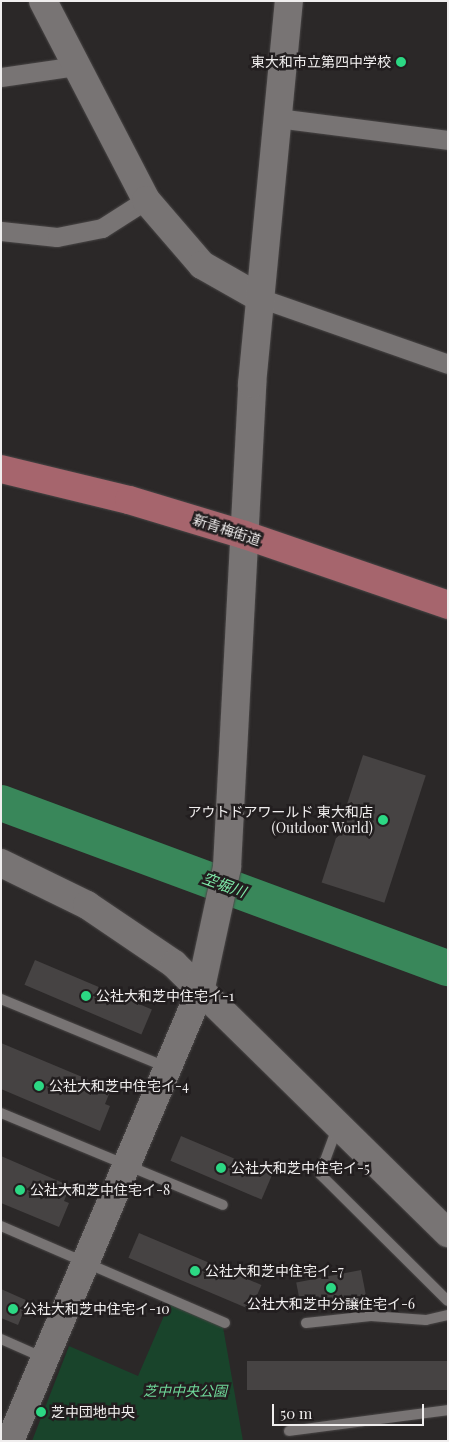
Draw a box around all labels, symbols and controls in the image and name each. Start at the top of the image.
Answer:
place label: 東大和市立第四中学校 [251,54,391,70]
marker: 東大和市立第四中学校 [395,56,407,68]
street label: 新青梅街道 [191,511,263,549]
place label: アウトドアワールド 東大和店 (Outdoor World) [188,804,373,836]
marker: アウトドアワールド 東大和店 (Outdoor World) [377,814,389,826]
water label: 空堀川 [200,869,248,901]
place label: 公社大和芝中住宅イ-1 [96,988,234,1004]
marker: 公社大和芝中住宅イ-1 [80,990,92,1002]
place label: 公社大和芝中住宅イ-4 [49,1078,189,1094]
marker: 公社大和芝中住宅イ-4 [33,1080,45,1092]
place label: 公社大和芝中住宅イ-5 [231,1160,370,1176]
marker: 公社大和芝中住宅イ-5 [215,1162,227,1174]
place label: 公社大和芝中住宅イ-8 [30,1182,170,1198]
marker: 公社大和芝中住宅イ-8 [14,1184,26,1196]
place label: 公社大和芝中住宅イ-7 [205,1263,344,1279]
marker: 公社大和芝中住宅イ-7 [189,1265,201,1277]
marker: 公社大和芝中分譲住宅イ-6 [325,1282,337,1294]
place label: 公社大和芝中分譲住宅イ-6 [247,1296,415,1312]
place label: 公社大和芝中住宅イ-10 [23,1301,170,1317]
marker: 公社大和芝中住宅イ-10 [7,1303,19,1315]
park label: 芝中中央公園 [143,1383,227,1399]
scale bar [274,1394,426,1426]
text: 50 m [280,1403,312,1423]
place label: 芝中団地中央 [51,1404,135,1420]
marker: 芝中団地中央 [35,1406,47,1418]

